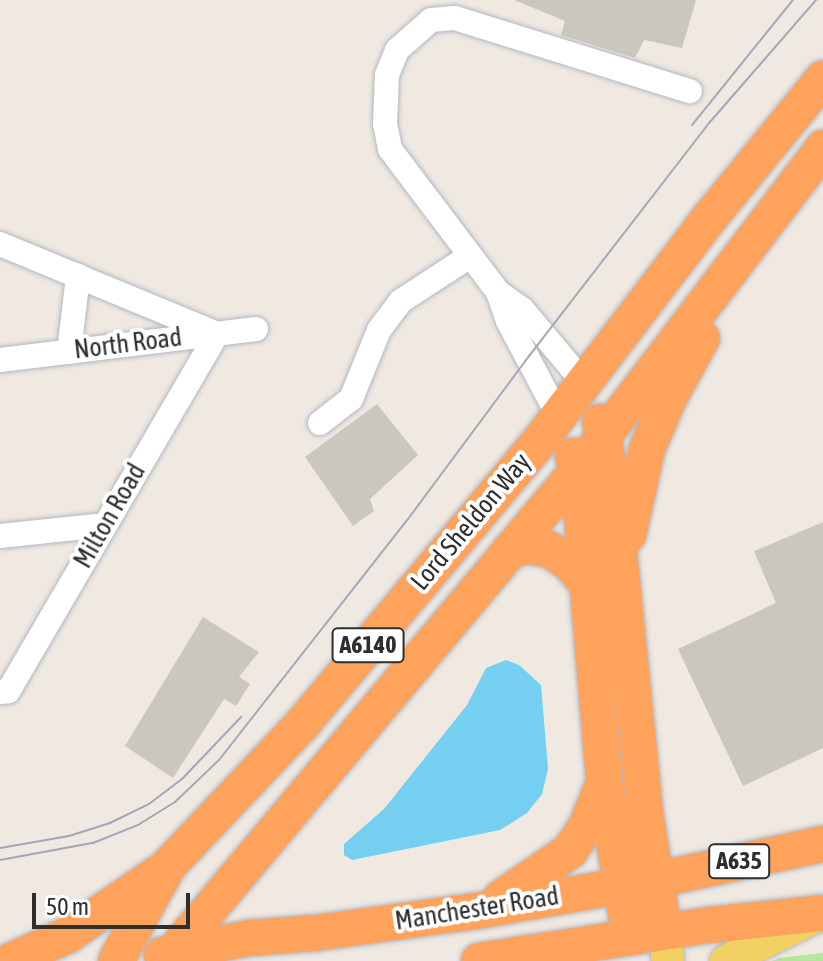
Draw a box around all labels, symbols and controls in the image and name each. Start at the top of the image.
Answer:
street label: North Road [72,322,184,366]
street label: Lord Sheldon Way [405,447,537,597]
street label: Milton Road [68,458,152,574]
road number: A6140 [330,625,406,665]
road number: A635 [707,841,771,881]
scale bar [36,877,194,927]
street label: Manchester Road [393,881,561,937]
text: 50 m [46,893,89,920]

